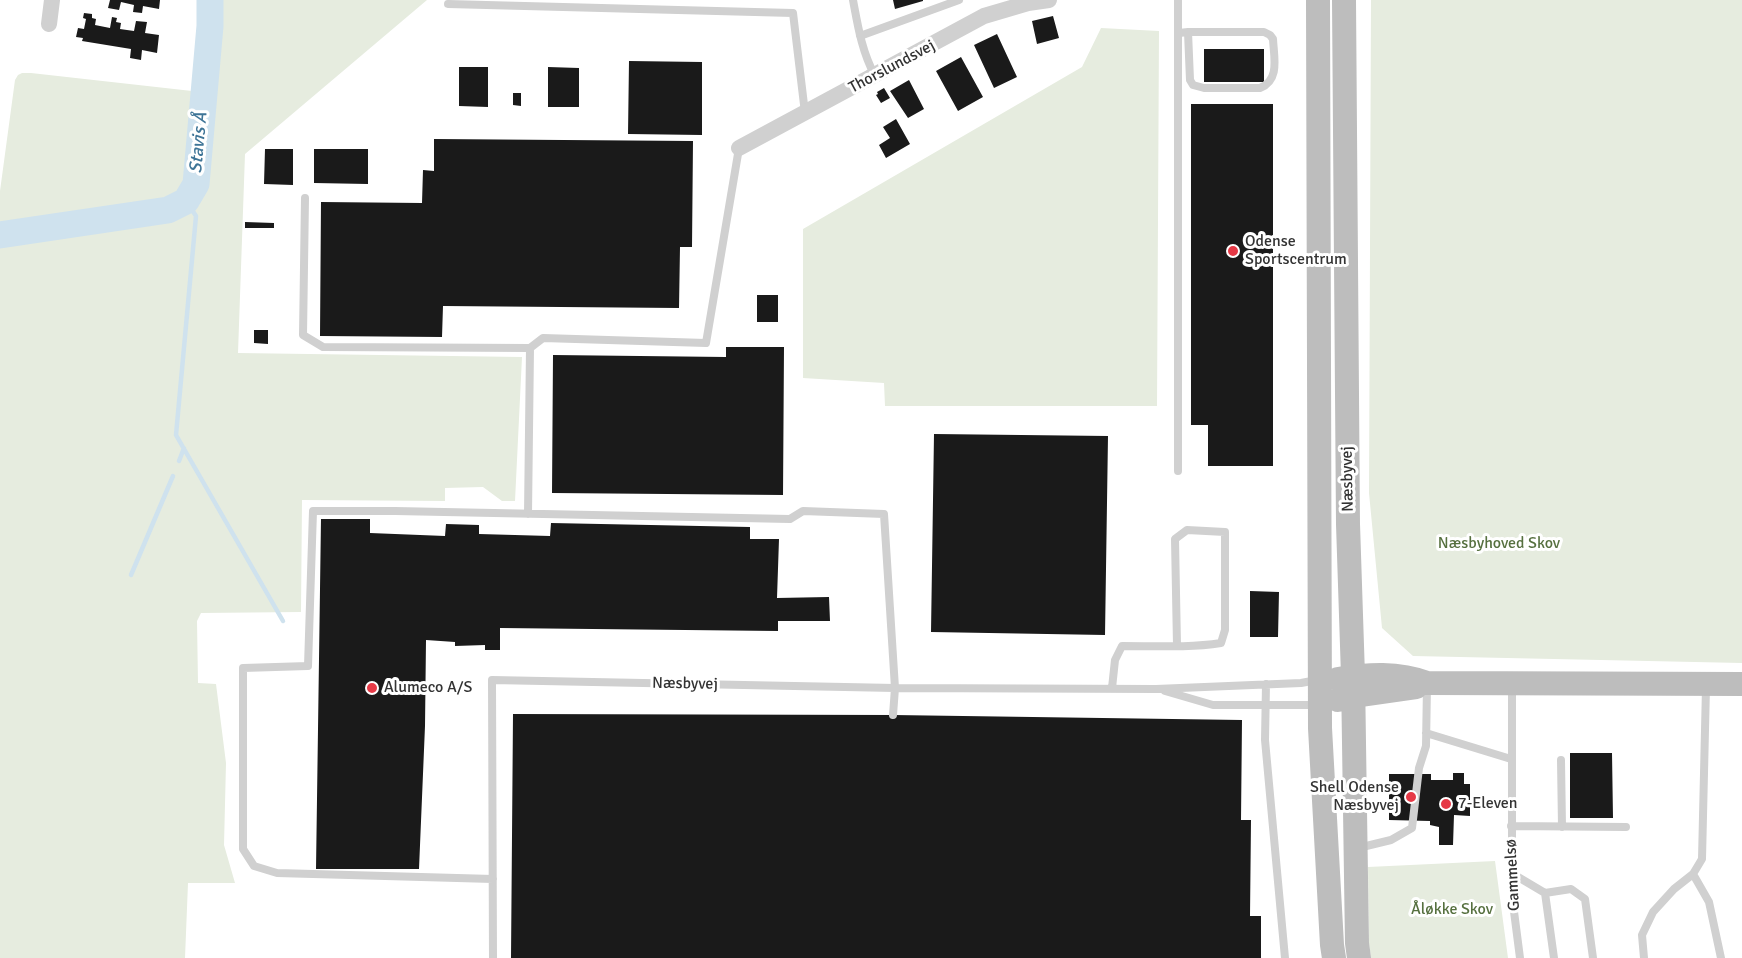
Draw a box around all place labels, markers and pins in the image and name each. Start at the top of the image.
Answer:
place label: Odense Sportscentrum [1245,232,1347,270]
marker: Odense Sportscentrum [1226,244,1240,258]
place label: Alumeco A/S [384,678,472,698]
marker: Alumeco A/S [365,681,379,695]
place label: Shell Odense Næsbyvej [1310,778,1399,816]
marker: Shell Odense Næsbyvej [1404,790,1418,804]
place label: 7-Eleven [1458,794,1517,814]
marker: 7-Eleven [1439,797,1453,811]

